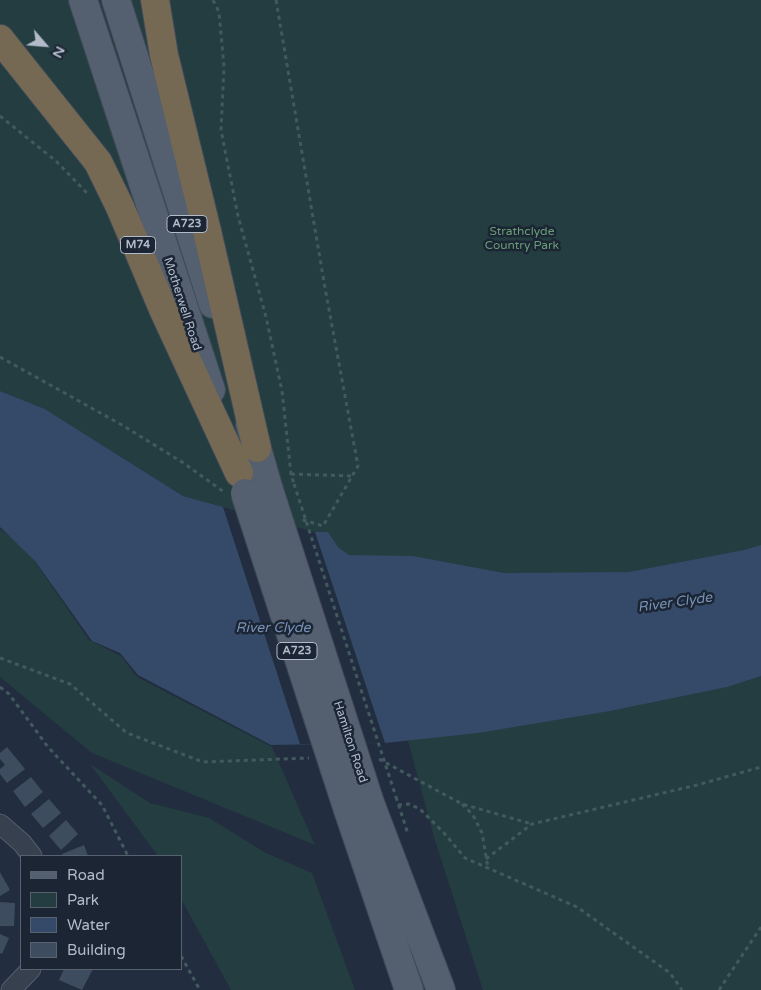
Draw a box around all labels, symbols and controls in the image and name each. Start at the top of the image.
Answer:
north arrow [20,20,70,70]
text: N [49,43,69,61]
road number: A723 [167,215,207,232]
park label: Strathclyde Country Park [485,225,559,253]
road number: M74 [120,236,156,254]
street label: Motherwell Road [160,255,204,353]
water label: River Clyde [637,589,713,617]
water label: River Clyde [235,620,311,636]
road number: A723 [277,642,317,659]
street label: Hamilton Road [330,699,370,785]
legend [20,855,182,970]
text: Road [67,866,105,884]
text: Park [67,891,99,909]
text: Water [67,916,110,934]
text: Building [67,941,126,959]

